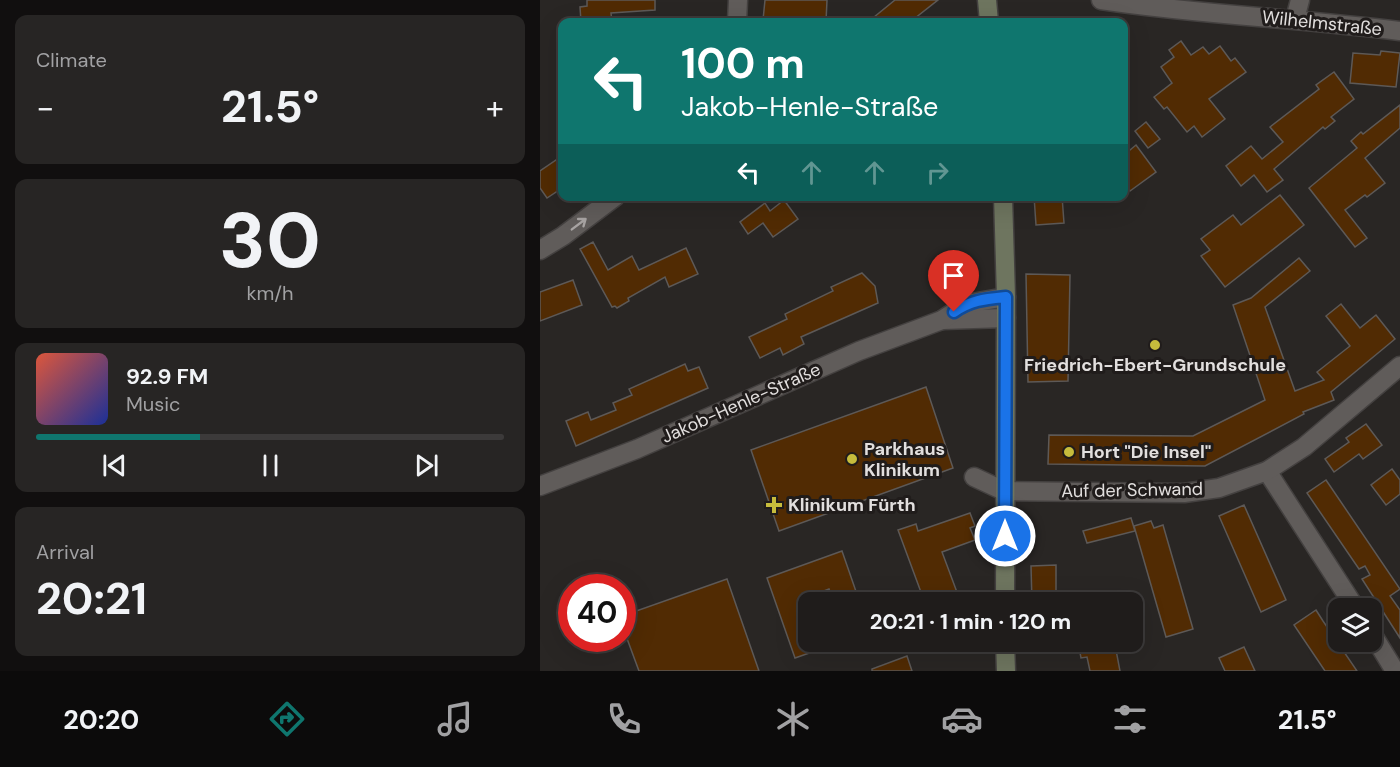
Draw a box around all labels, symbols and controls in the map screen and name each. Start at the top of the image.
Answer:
street label: Wilhelmstraße [1261,5,1383,41]
text: 100 m [681,36,805,91]
icon: left [582,42,660,120]
text: Climate [36,47,107,73]
text: 21.5° [221,77,319,136]
text: − [36,86,54,129]
text: + [486,86,504,129]
text: Jakob-Henle-Straße [681,89,938,124]
icon: left [732,156,765,189]
icon: ahead [795,156,828,189]
icon: ahead [858,156,891,189]
icon: right [921,156,954,189]
text: 30 [219,190,321,291]
one-way arrow [571,218,587,231]
pin [928,250,979,312]
icon: arrive [937,259,970,292]
text: km/h [246,280,294,306]
marker: Friedrich-Ebert-Grundschule [1148,338,1162,352]
place label: Friedrich-Ebert-Grundschule [1024,353,1286,377]
street label: Jakob-Henle-Straße [658,357,824,449]
text: 92.9 FM [126,362,208,391]
text: Music [126,391,181,417]
place label: Parkhaus Klinikum [864,437,945,482]
place label: Hort "Die Insel" [1081,440,1211,464]
marker: Hort "Die Insel" [1062,445,1076,459]
icon: previous [98,449,131,482]
icon: pause [254,449,287,482]
icon: next [410,449,443,482]
marker: Parkhaus Klinikum [845,452,859,466]
street label: Auf der Schwand [1061,477,1203,503]
place label: Klinikum Fürth [788,493,916,517]
marker: Klinikum Fürth [765,496,783,514]
position arrow [973,504,1037,568]
text: Arrival [36,539,94,565]
text: 20:21 [36,569,147,628]
speed limit sign: 40 [558,574,636,652]
map controls [1328,598,1382,652]
button: layers [1328,598,1382,652]
text: 20:21 · 1 min · 120 m [870,607,1071,636]
icon: directions [266,698,308,740]
icon: music [434,698,476,740]
icon: phone [603,698,645,740]
icon: climate [772,698,814,740]
icon: car [941,698,983,740]
icon: filters [1109,698,1151,740]
text: 20:20 [63,702,139,737]
text: 21.5° [1278,702,1337,737]

